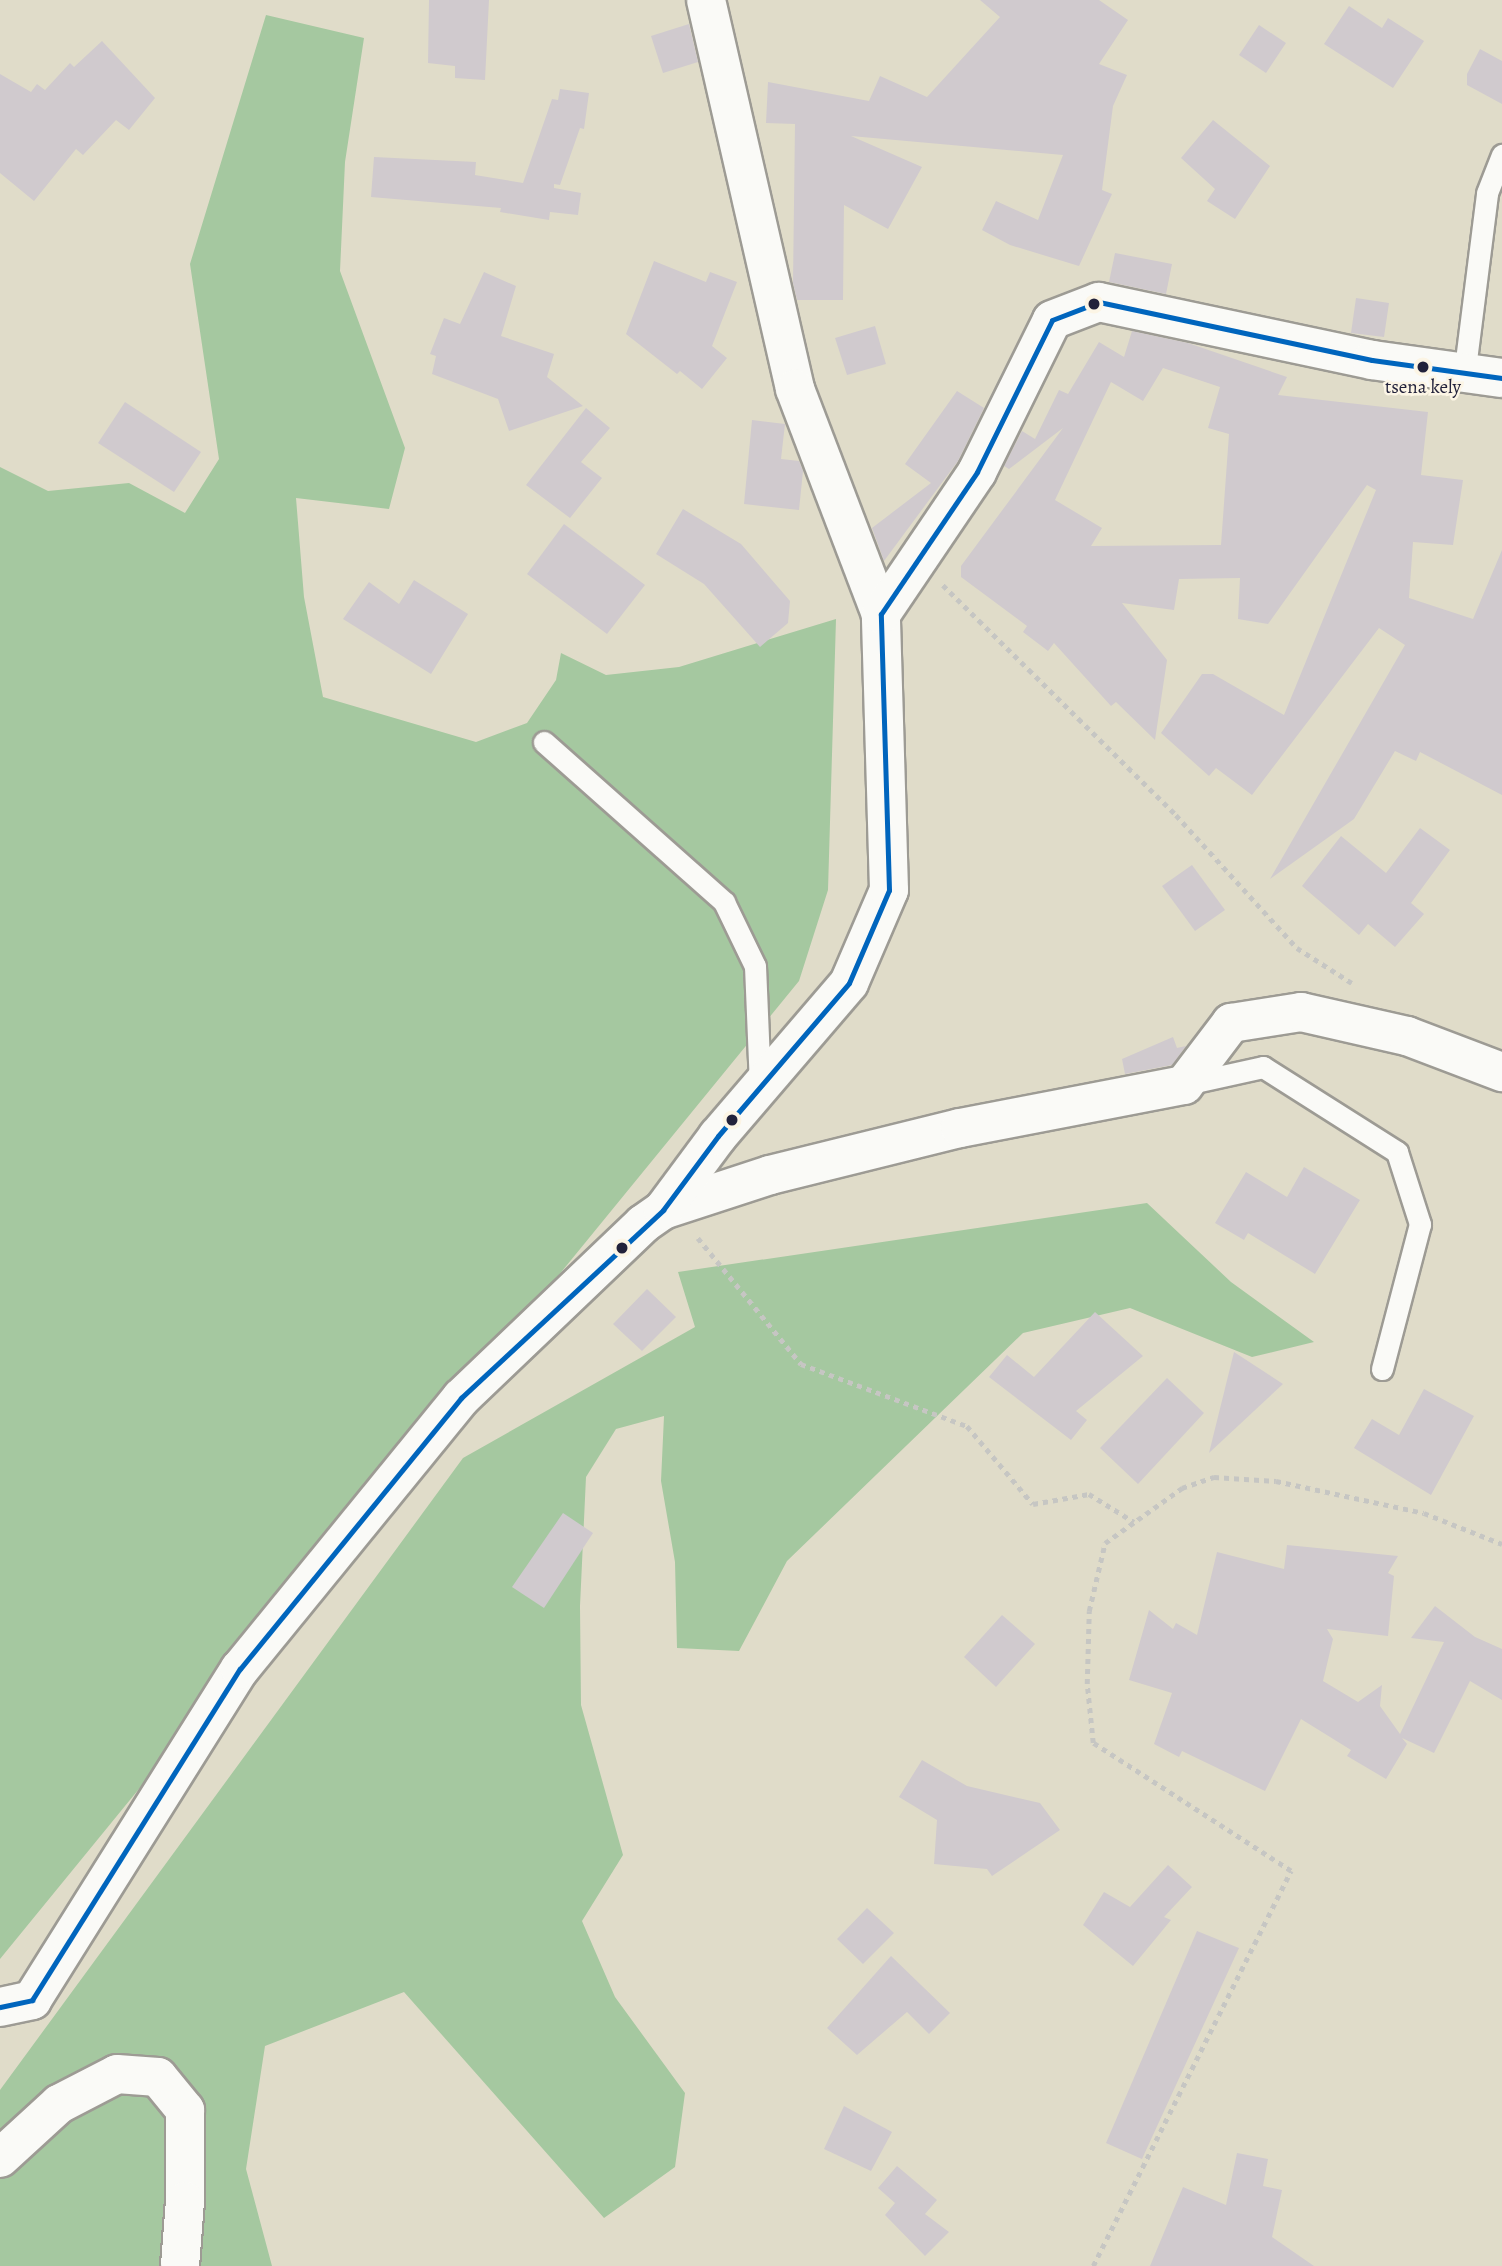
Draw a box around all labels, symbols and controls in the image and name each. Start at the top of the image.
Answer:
unlabelled marker [1087,297,1101,311]
marker: tsena kely [1416,360,1430,374]
place label: tsena kely [1385,377,1461,399]
unlabelled marker [725,1113,739,1127]
unlabelled marker [615,1241,629,1255]

